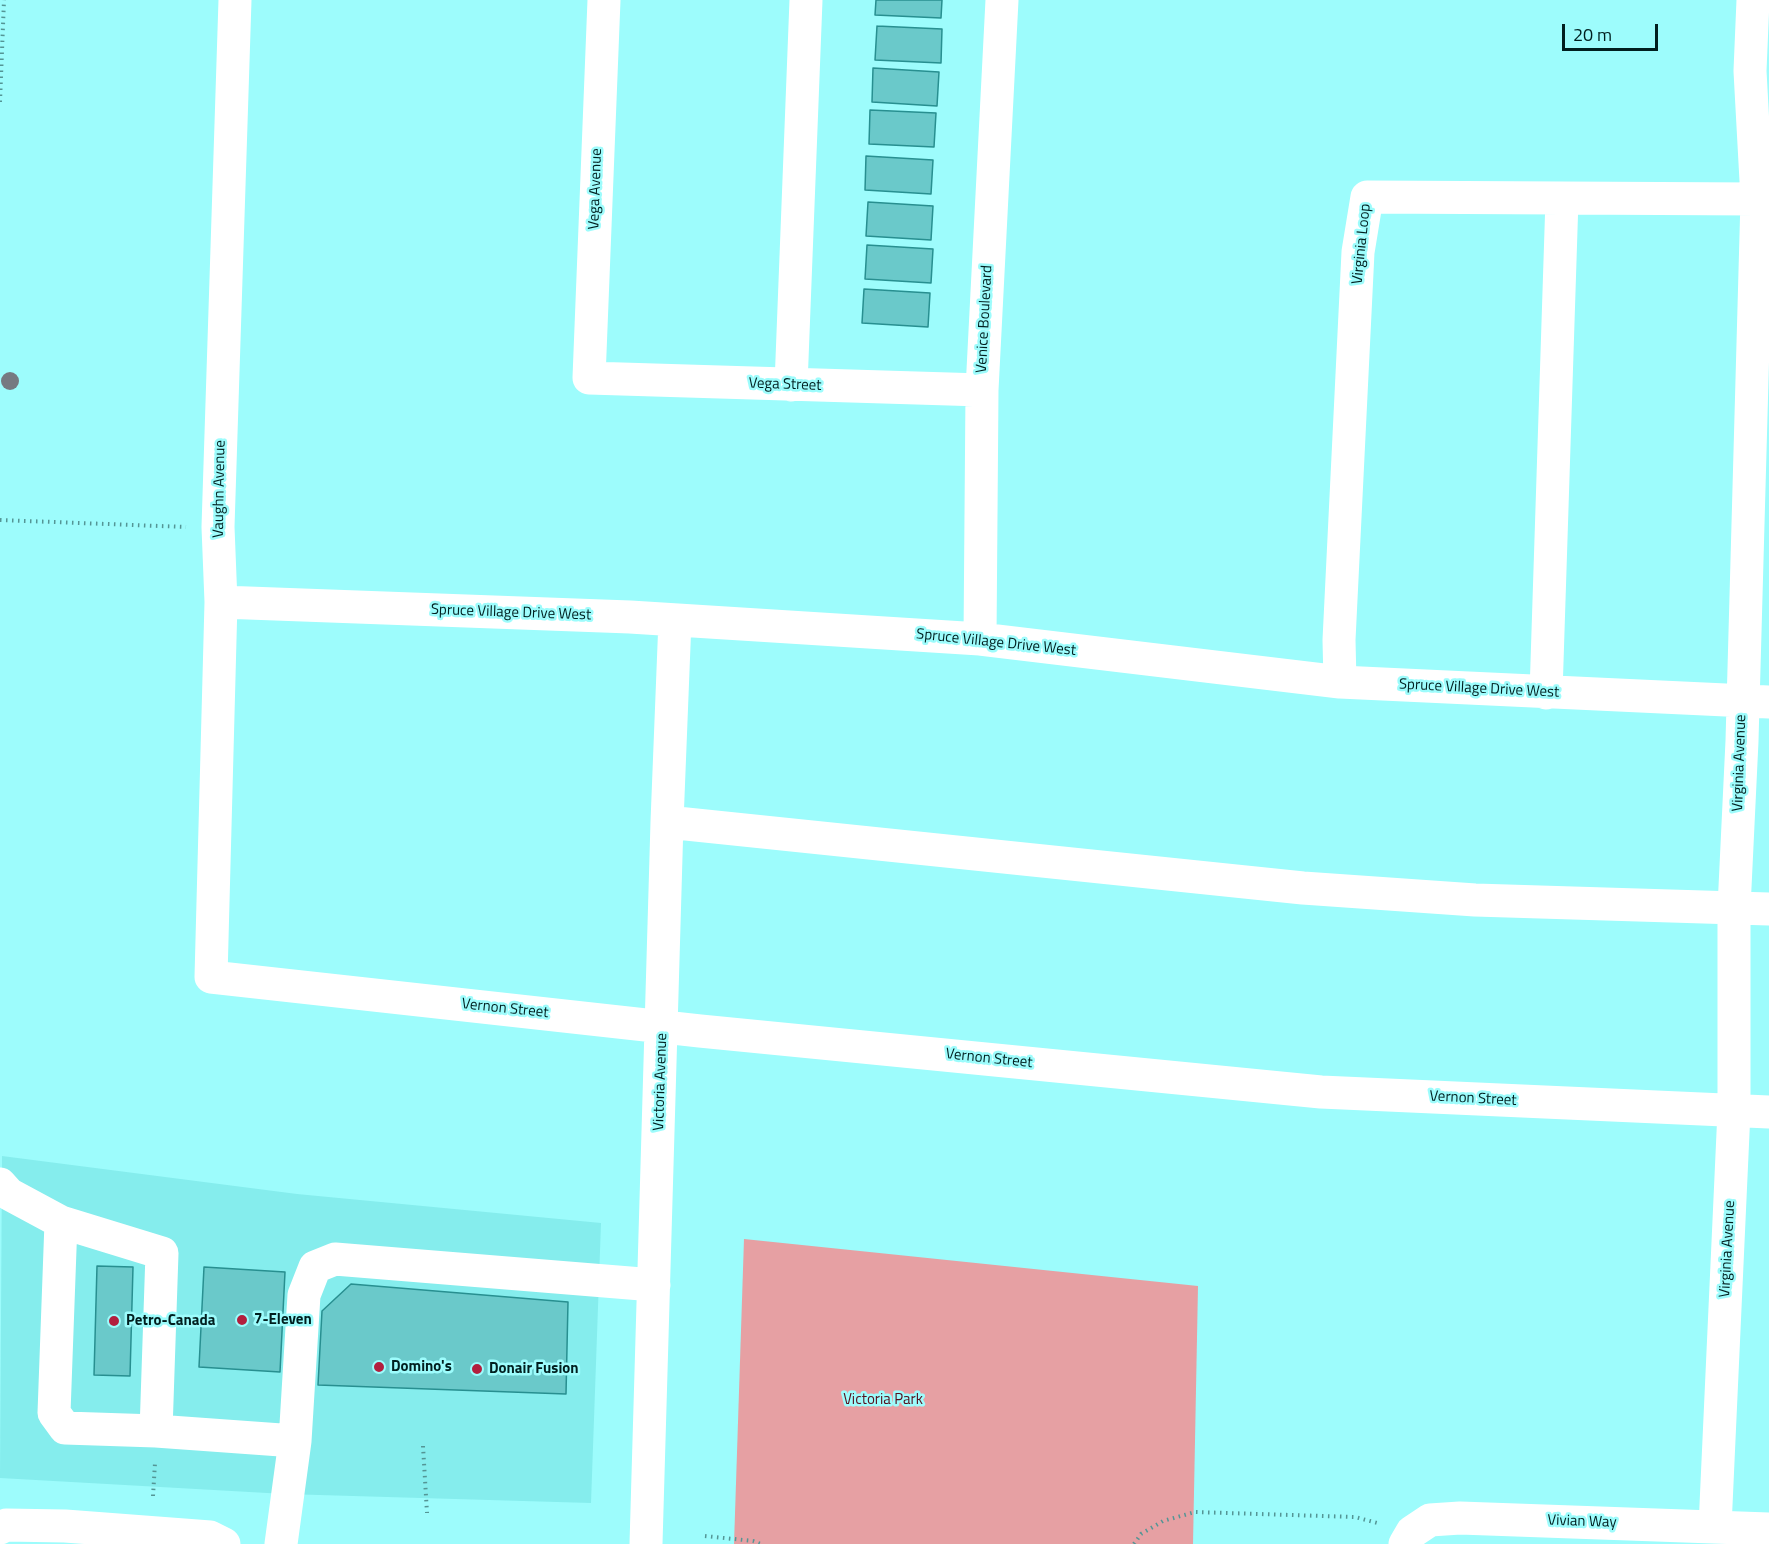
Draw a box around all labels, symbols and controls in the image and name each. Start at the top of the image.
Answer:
scale bar [1565,12,1661,50]
text: 20 m [1573,21,1612,48]
street label: Vega Avenue [586,148,606,230]
street label: Virginia Loop [1349,203,1375,285]
street label: Venice Boulevard [973,265,997,373]
street label: Vega Street [748,375,822,395]
street label: Vaughn Avenue [210,440,230,538]
street label: Spruce Village Drive West [430,601,592,625]
street label: Spruce Village Drive West [915,626,1077,660]
street label: Spruce Village Drive West [1398,676,1560,702]
street label: Virginia Avenue [1729,714,1751,812]
street label: Vernon Street [461,996,549,1022]
street label: Victoria Avenue [650,1033,672,1131]
street label: Vernon Street [945,1046,1033,1072]
street label: Vernon Street [1429,1088,1517,1110]
street label: Virginia Avenue [1716,1200,1740,1298]
place label: 7-Eleven [254,1311,312,1329]
place label: Petro-Canada [126,1312,215,1330]
marker: 7-Eleven [235,1313,249,1327]
marker: Petro-Canada [107,1314,121,1328]
place label: Domino's [391,1358,452,1376]
marker: Domino's [372,1360,386,1374]
place label: Donair Fusion [489,1360,579,1378]
marker: Donair Fusion [470,1362,484,1376]
park label: Victoria Park [843,1391,923,1409]
street label: Vivian Way [1547,1512,1617,1532]

